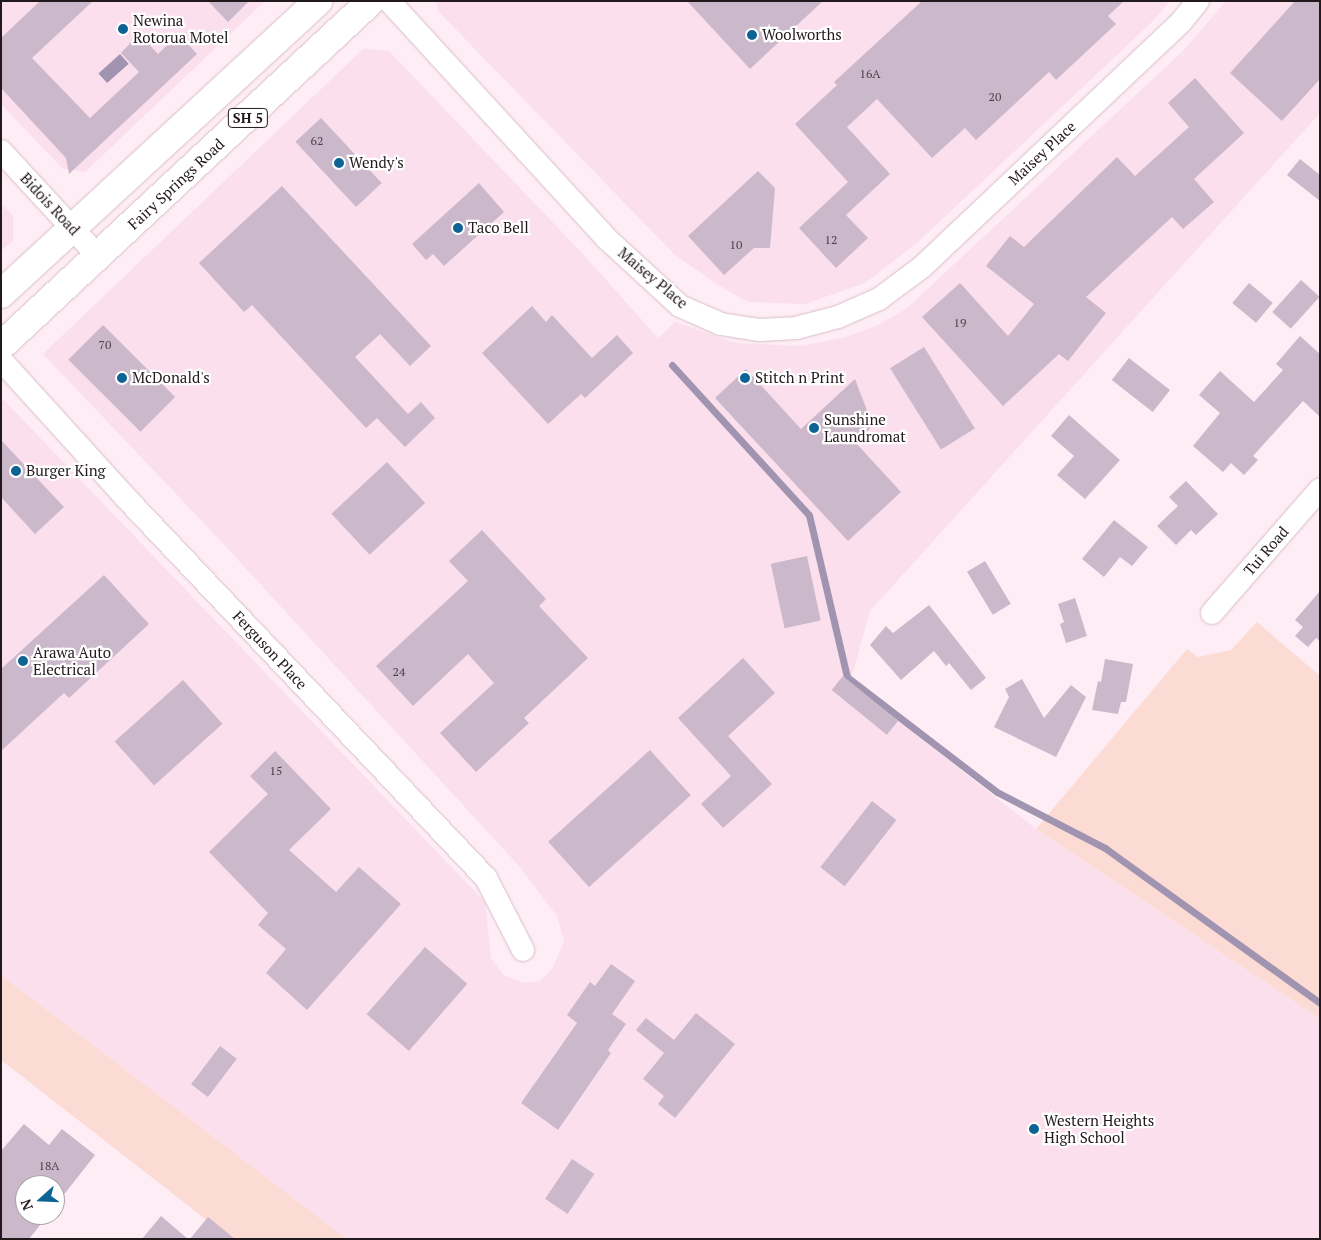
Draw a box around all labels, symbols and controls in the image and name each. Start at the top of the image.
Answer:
place label: Newina Rotorua Motel [133,11,229,46]
marker: Newina Rotorua Motel [117,23,129,35]
place label: Woolworths [762,26,842,44]
marker: Woolworths [746,29,758,41]
house number: 16A [860,67,880,81]
house number: 20 [989,90,1001,104]
road number: SH 5 [227,106,269,130]
street label: Maisey Place [1005,117,1079,189]
house number: 62 [311,134,323,148]
street label: Fairy Springs Road [124,135,228,233]
place label: Wendy's [349,154,404,172]
marker: Wendy's [333,157,345,169]
street label: Bidois Road [17,169,83,239]
place label: Taco Bell [468,219,529,237]
marker: Taco Bell [452,222,464,234]
house number: 12 [825,233,837,247]
house number: 10 [730,238,742,252]
street label: Maisey Place [615,244,691,312]
house number: 19 [954,316,966,330]
house number: 70 [99,338,111,352]
place label: McDonald's [132,369,210,387]
place label: Stitch n Print [755,369,844,387]
marker: McDonald's [116,372,128,384]
marker: Stitch n Print [739,372,751,384]
place label: Sunshine Laundromat [824,410,906,445]
marker: Sunshine Laundromat [808,422,820,434]
place label: Burger King [26,462,105,480]
marker: Burger King [10,465,22,477]
street label: Tui Road [1240,523,1292,579]
street label: Ferguson Place [229,607,311,693]
place label: Arawa Auto Electrical [33,643,111,678]
marker: Arawa Auto Electrical [17,655,29,667]
house number: 24 [393,665,405,679]
house number: 15 [270,764,282,778]
place label: Western Heights High School [1044,1111,1154,1146]
marker: Western Heights High School [1028,1123,1040,1135]
house number: 18A [39,1159,59,1173]
north arrow [15,1175,65,1225]
text: N [16,1197,37,1213]

